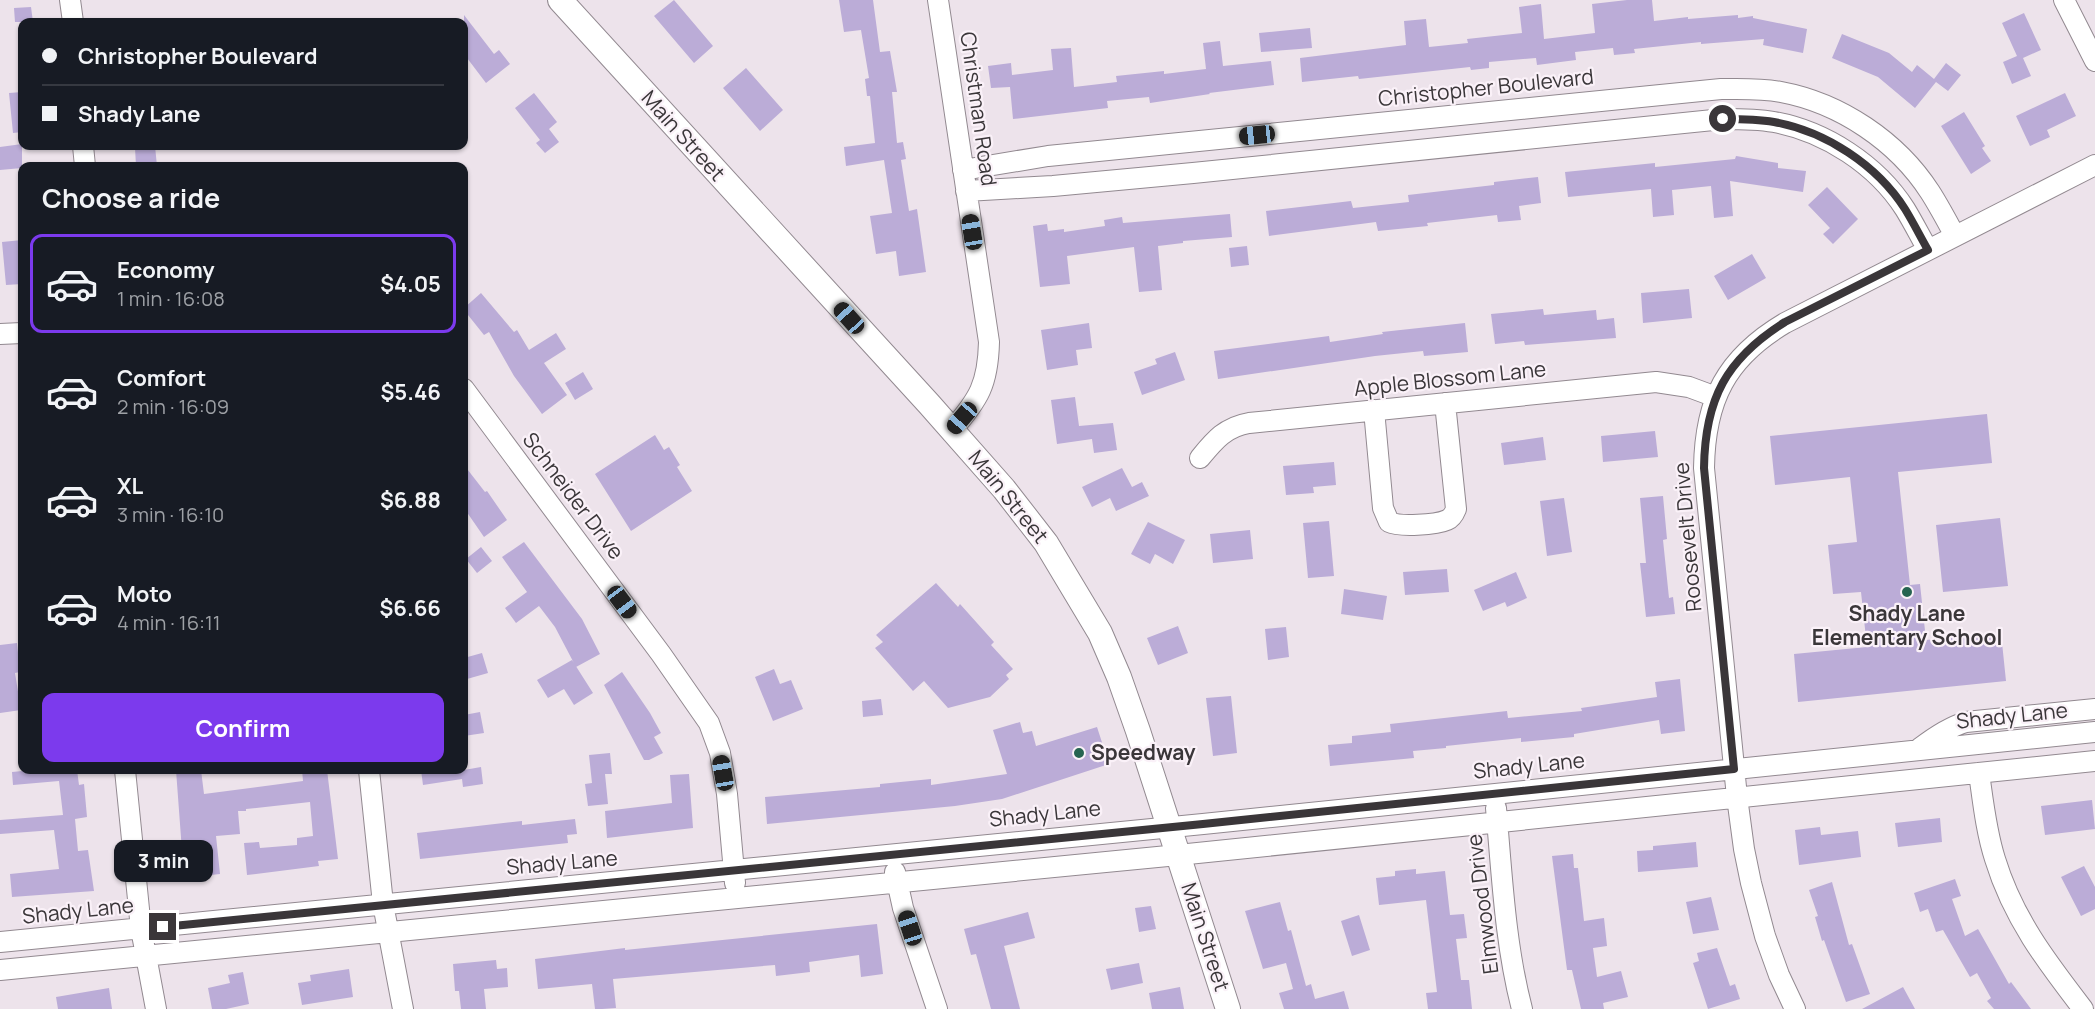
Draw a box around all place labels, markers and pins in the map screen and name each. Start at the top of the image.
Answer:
marker: Shady Lane Elementary School [1900,585,1914,599]
place label: Shady Lane Elementary School [1812,599,2002,651]
place label: Speedway [1091,738,1196,766]
marker: Speedway [1072,746,1086,760]

